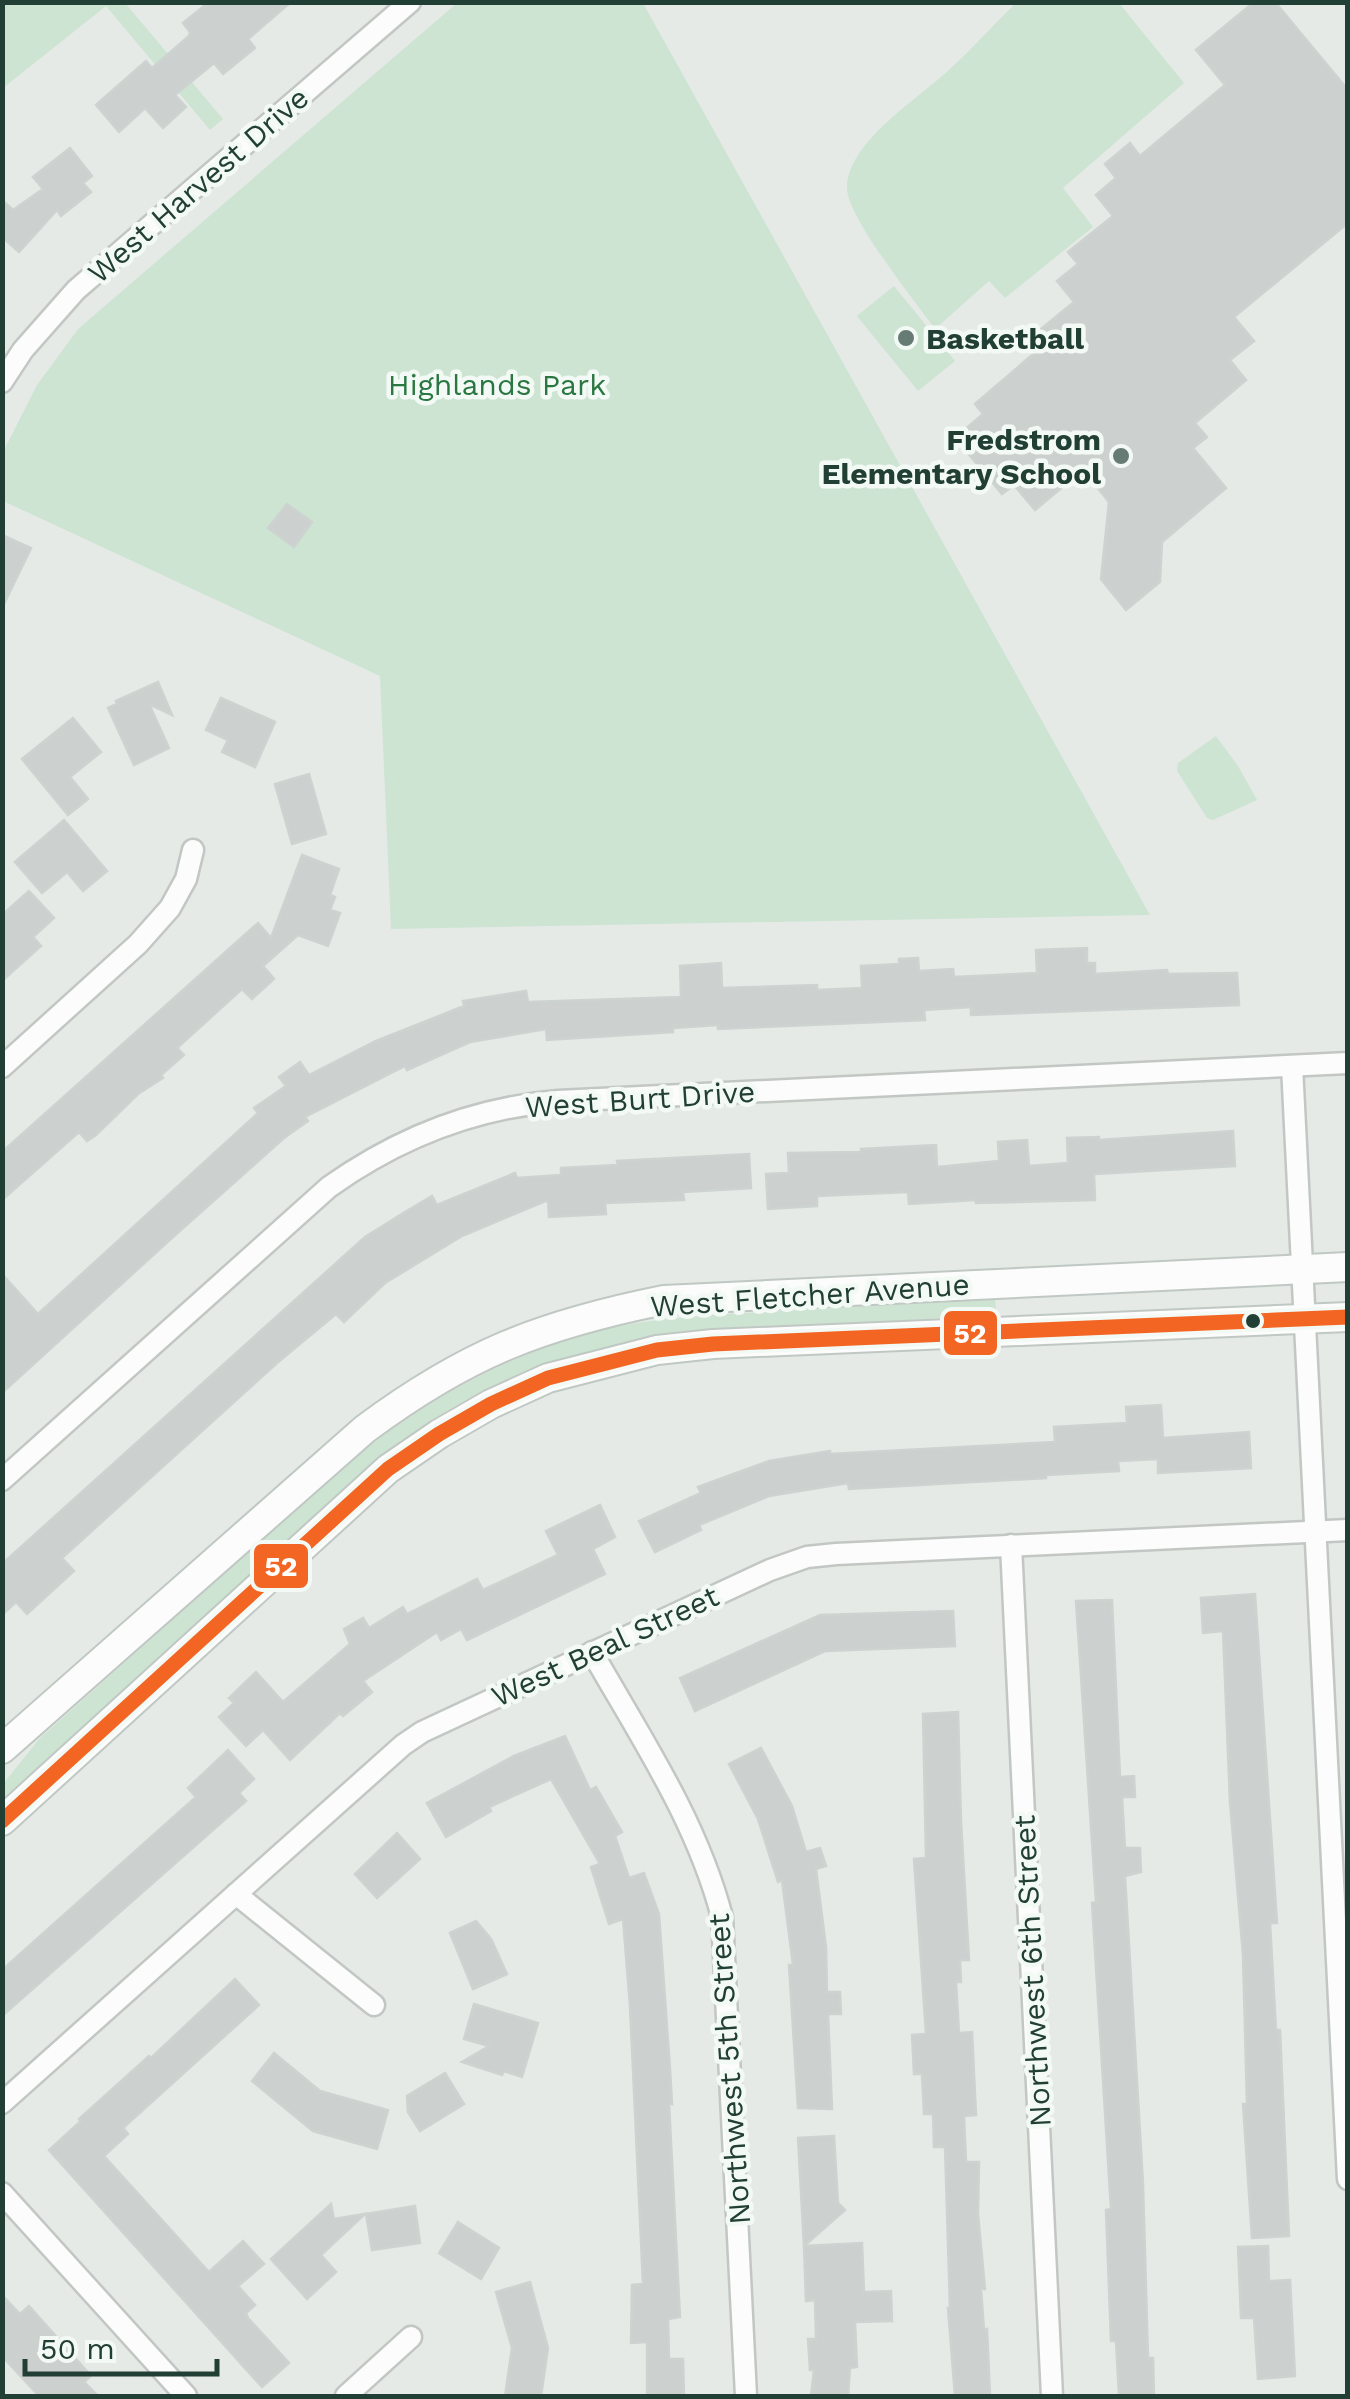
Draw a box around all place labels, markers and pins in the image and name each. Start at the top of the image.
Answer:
place label: Basketball [926,321,1084,356]
marker: Basketball [895,327,917,349]
place label: Fredstrom Elementary School [822,422,1101,491]
marker: Fredstrom Elementary School [1110,445,1132,467]
unlabelled marker [1243,1311,1263,1331]

